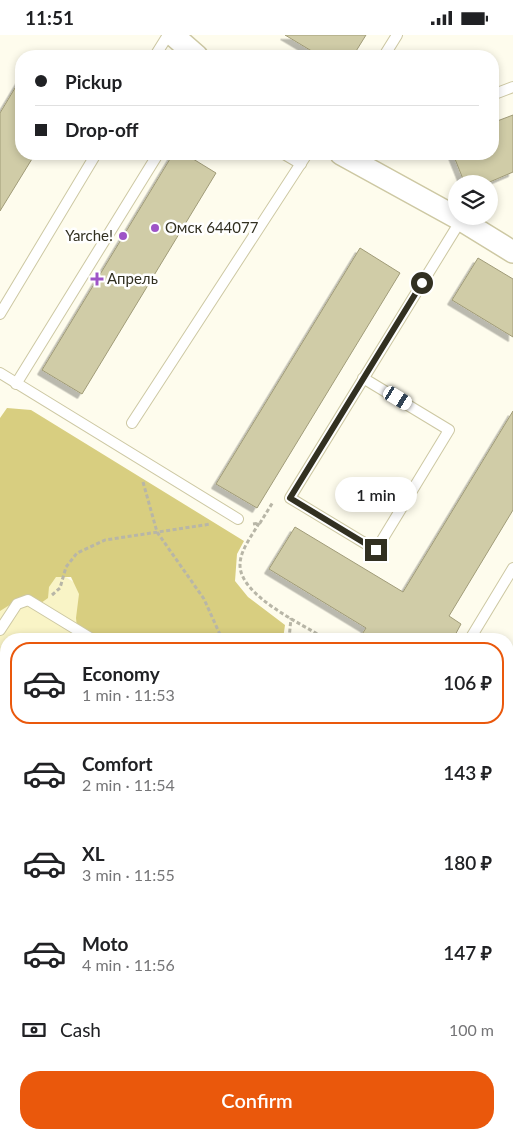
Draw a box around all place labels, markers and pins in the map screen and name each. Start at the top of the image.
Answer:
place label: Омск 644077 [165,218,259,236]
marker: Омск 644077 [149,222,161,234]
place label: Yarche! [65,226,113,244]
marker: Yarche! [117,230,129,242]
place label: Апрель [107,269,158,287]
marker: Апрель [91,273,103,285]

